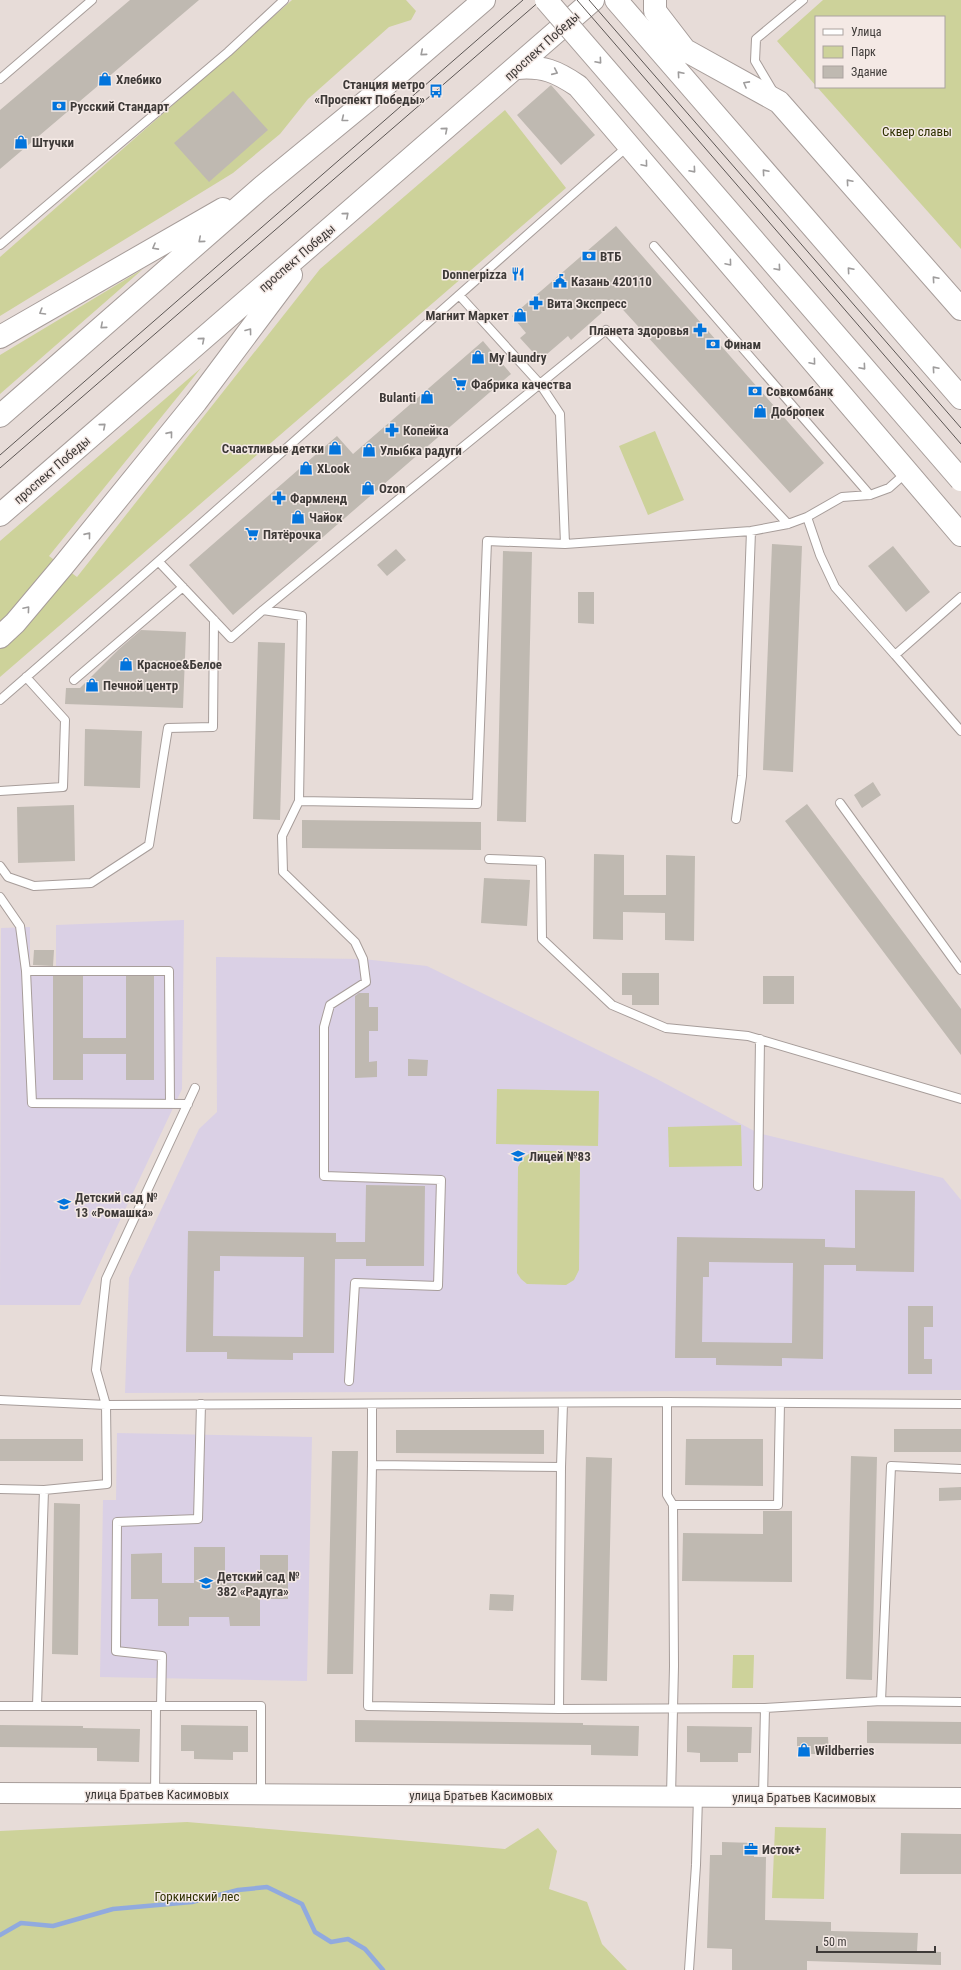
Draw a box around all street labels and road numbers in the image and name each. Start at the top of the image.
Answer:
street label: проспект Победы [501,8,583,84]
street label: проспект Победы [256,221,338,295]
street label: проспект Победы [11,433,93,507]
street label: улица Братьев Касимовых [85,1787,229,1802]
street label: улица Братьев Касимовых [409,1788,553,1803]
street label: улица Братьев Касимовых [732,1790,876,1805]

